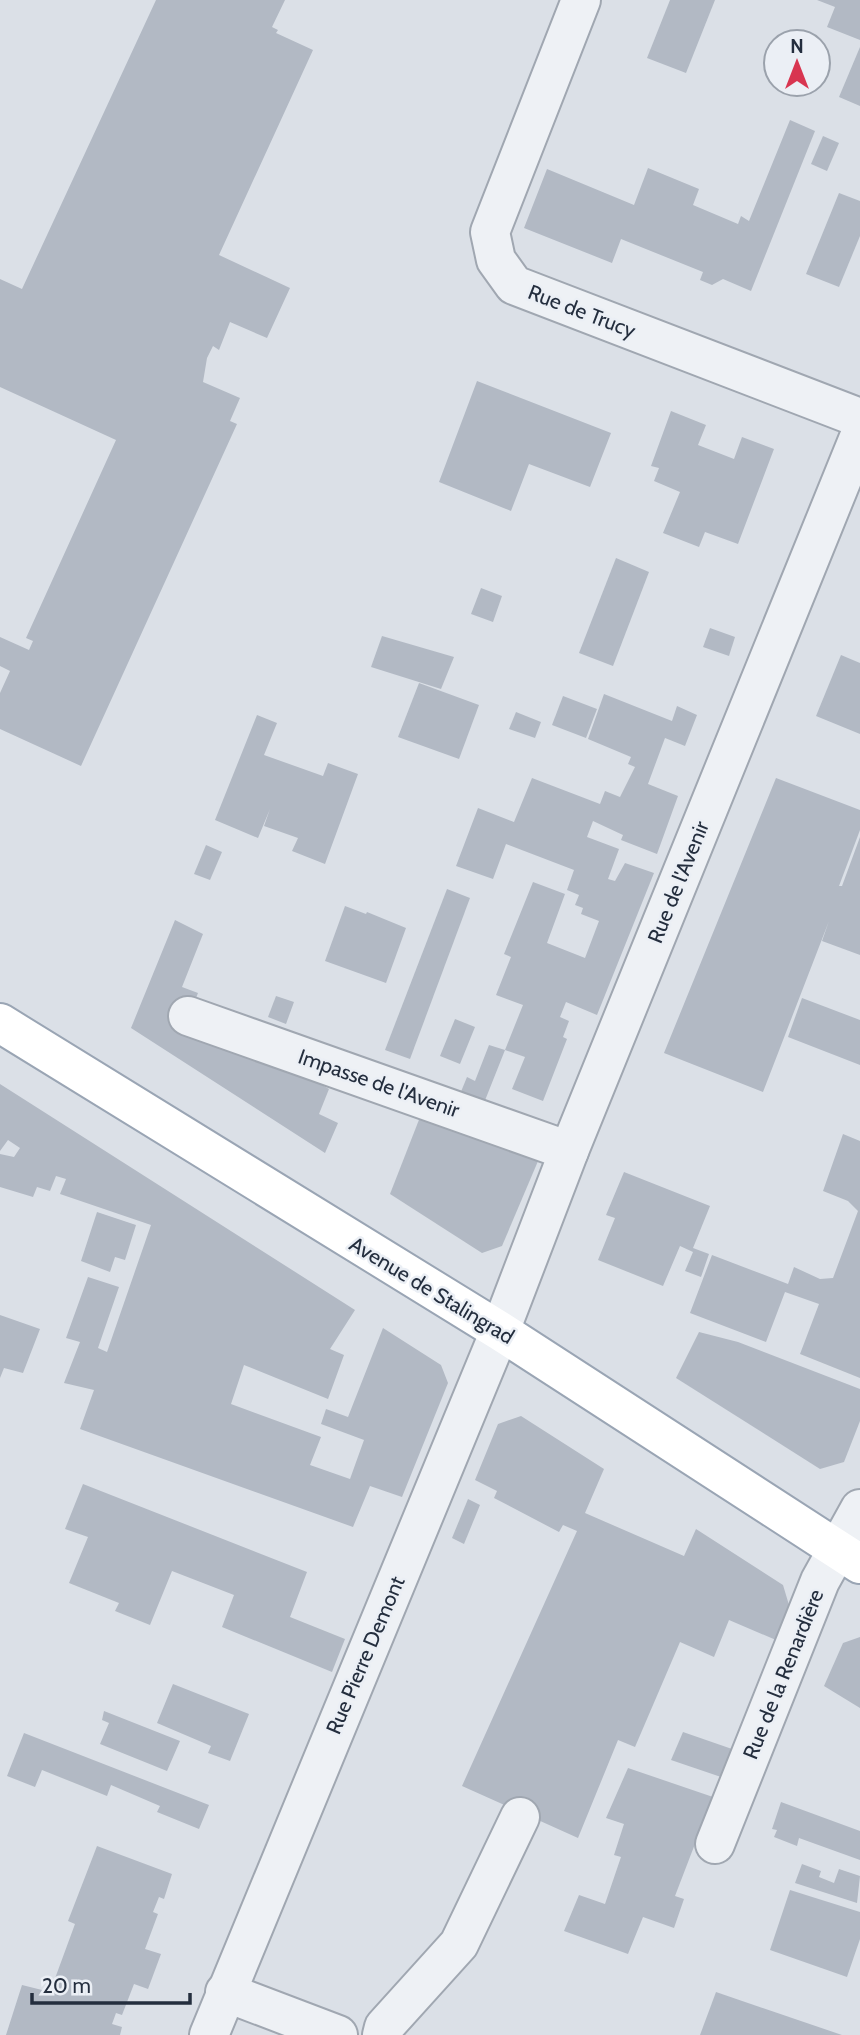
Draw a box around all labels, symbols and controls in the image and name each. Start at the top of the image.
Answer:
north arrow [762,28,832,98]
text: N [790,35,804,58]
street label: Rue de Trucy [525,279,640,343]
street label: Rue de l'Avenir [642,817,714,947]
street label: Impasse de l'Avenir [295,1044,463,1122]
street label: Avenue de Stalingrad [345,1231,519,1349]
street label: Rue Pierre Demont [320,1572,410,1738]
street label: Rue de la Renardière [738,1585,829,1763]
scale bar [32,1962,189,2006]
text: 20 m [42,1973,91,1998]

